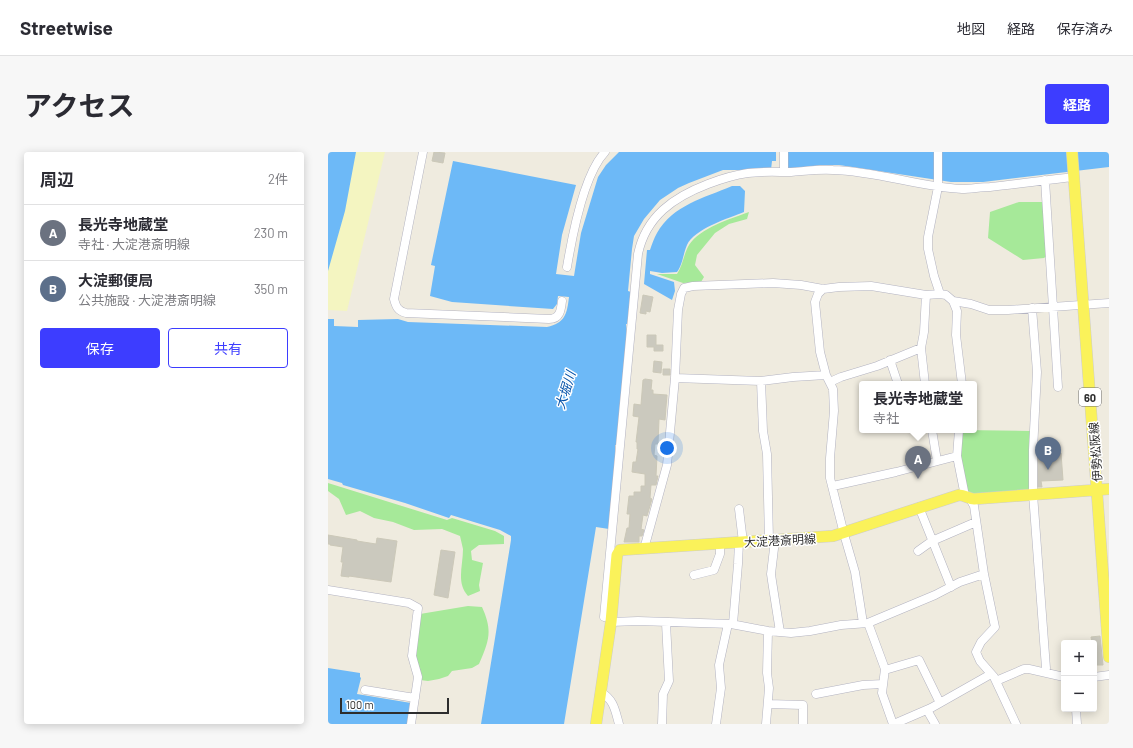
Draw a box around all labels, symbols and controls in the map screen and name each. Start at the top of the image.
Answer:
text: Streetwise [20,16,113,39]
text: 地図 [957,20,985,37]
text: 経路 [1007,20,1035,37]
text: 保存済み [1057,20,1113,37]
button: 経路 [1045,84,1109,124]
text: アクセス [24,88,135,122]
text: 周辺 [40,169,74,189]
text: 2件 [268,171,288,187]
text: 長光寺地蔵堂 [78,215,168,233]
text: A [49,225,57,241]
text: 230 m [254,225,288,241]
text: 寺社 · 大淀港斎明線 [78,236,190,252]
text: 大淀郵便局 [78,271,153,289]
text: B [49,281,57,297]
text: 350 m [254,281,288,297]
text: 公共施設 · 大淀港斎明線 [78,292,216,308]
button: 保存 [40,328,160,368]
button: 共有 [168,328,288,368]
water label: 大堀川 [552,367,579,411]
popup [859,381,977,433]
road number: 60 [1079,388,1101,406]
text: 長光寺地蔵堂 [873,389,963,407]
text: 寺社 [873,410,899,426]
street label: 伊勢松阪線 [1086,422,1104,482]
pin: B [1035,437,1061,470]
your location [657,438,677,458]
pin: A [905,446,931,479]
street label: 大淀港斎明線 [744,531,816,549]
map controls [1061,640,1097,712]
button: + [1061,640,1097,676]
button: − [1061,676,1097,712]
scale bar [340,696,449,715]
text: 100 m [346,698,374,711]

